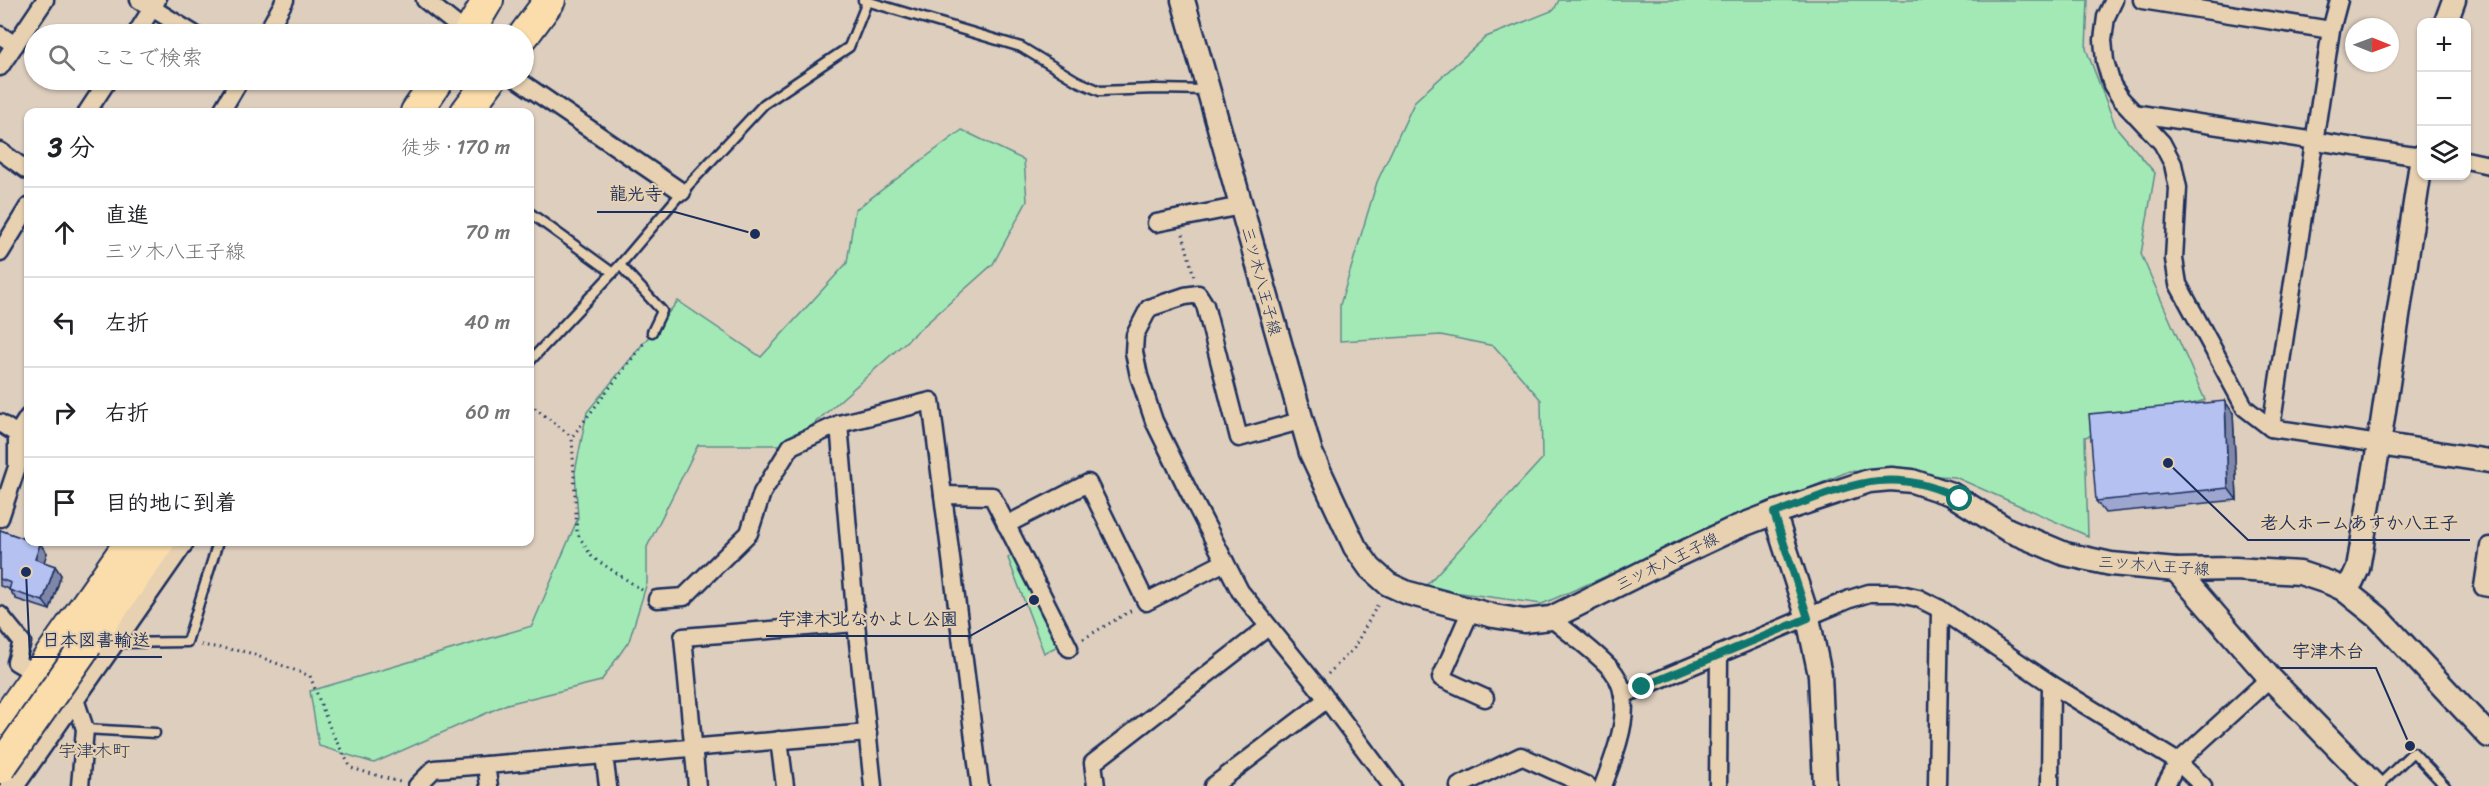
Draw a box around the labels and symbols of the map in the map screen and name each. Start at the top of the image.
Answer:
north arrow [2345,18,2399,72]
callout: 龍光寺 [597,176,675,212]
text: 龍光寺 [609,178,663,210]
street label: 三ツ木八王子線 [1233,223,1290,339]
route start [1946,485,1972,511]
callout: 老人ホームあすか八王子 [2248,504,2470,540]
text: 老人ホームあすか八王子 [2260,507,2458,539]
street label: 三ツ木八王子線 [1611,524,1724,599]
street label: 三ツ木八王子線 [2097,547,2211,584]
callout: 宇津木北なかよし公園 [766,600,970,636]
text: 宇津木北なかよし公園 [778,603,958,635]
callout: 日本図書輸送 [30,621,162,657]
text: 日本図書輸送 [42,624,150,656]
callout: 宇津木台 [2280,632,2376,668]
text: 宇津木台 [2292,635,2364,667]
route end [1628,673,1654,699]
district label: 宇津木町 [58,735,130,767]

